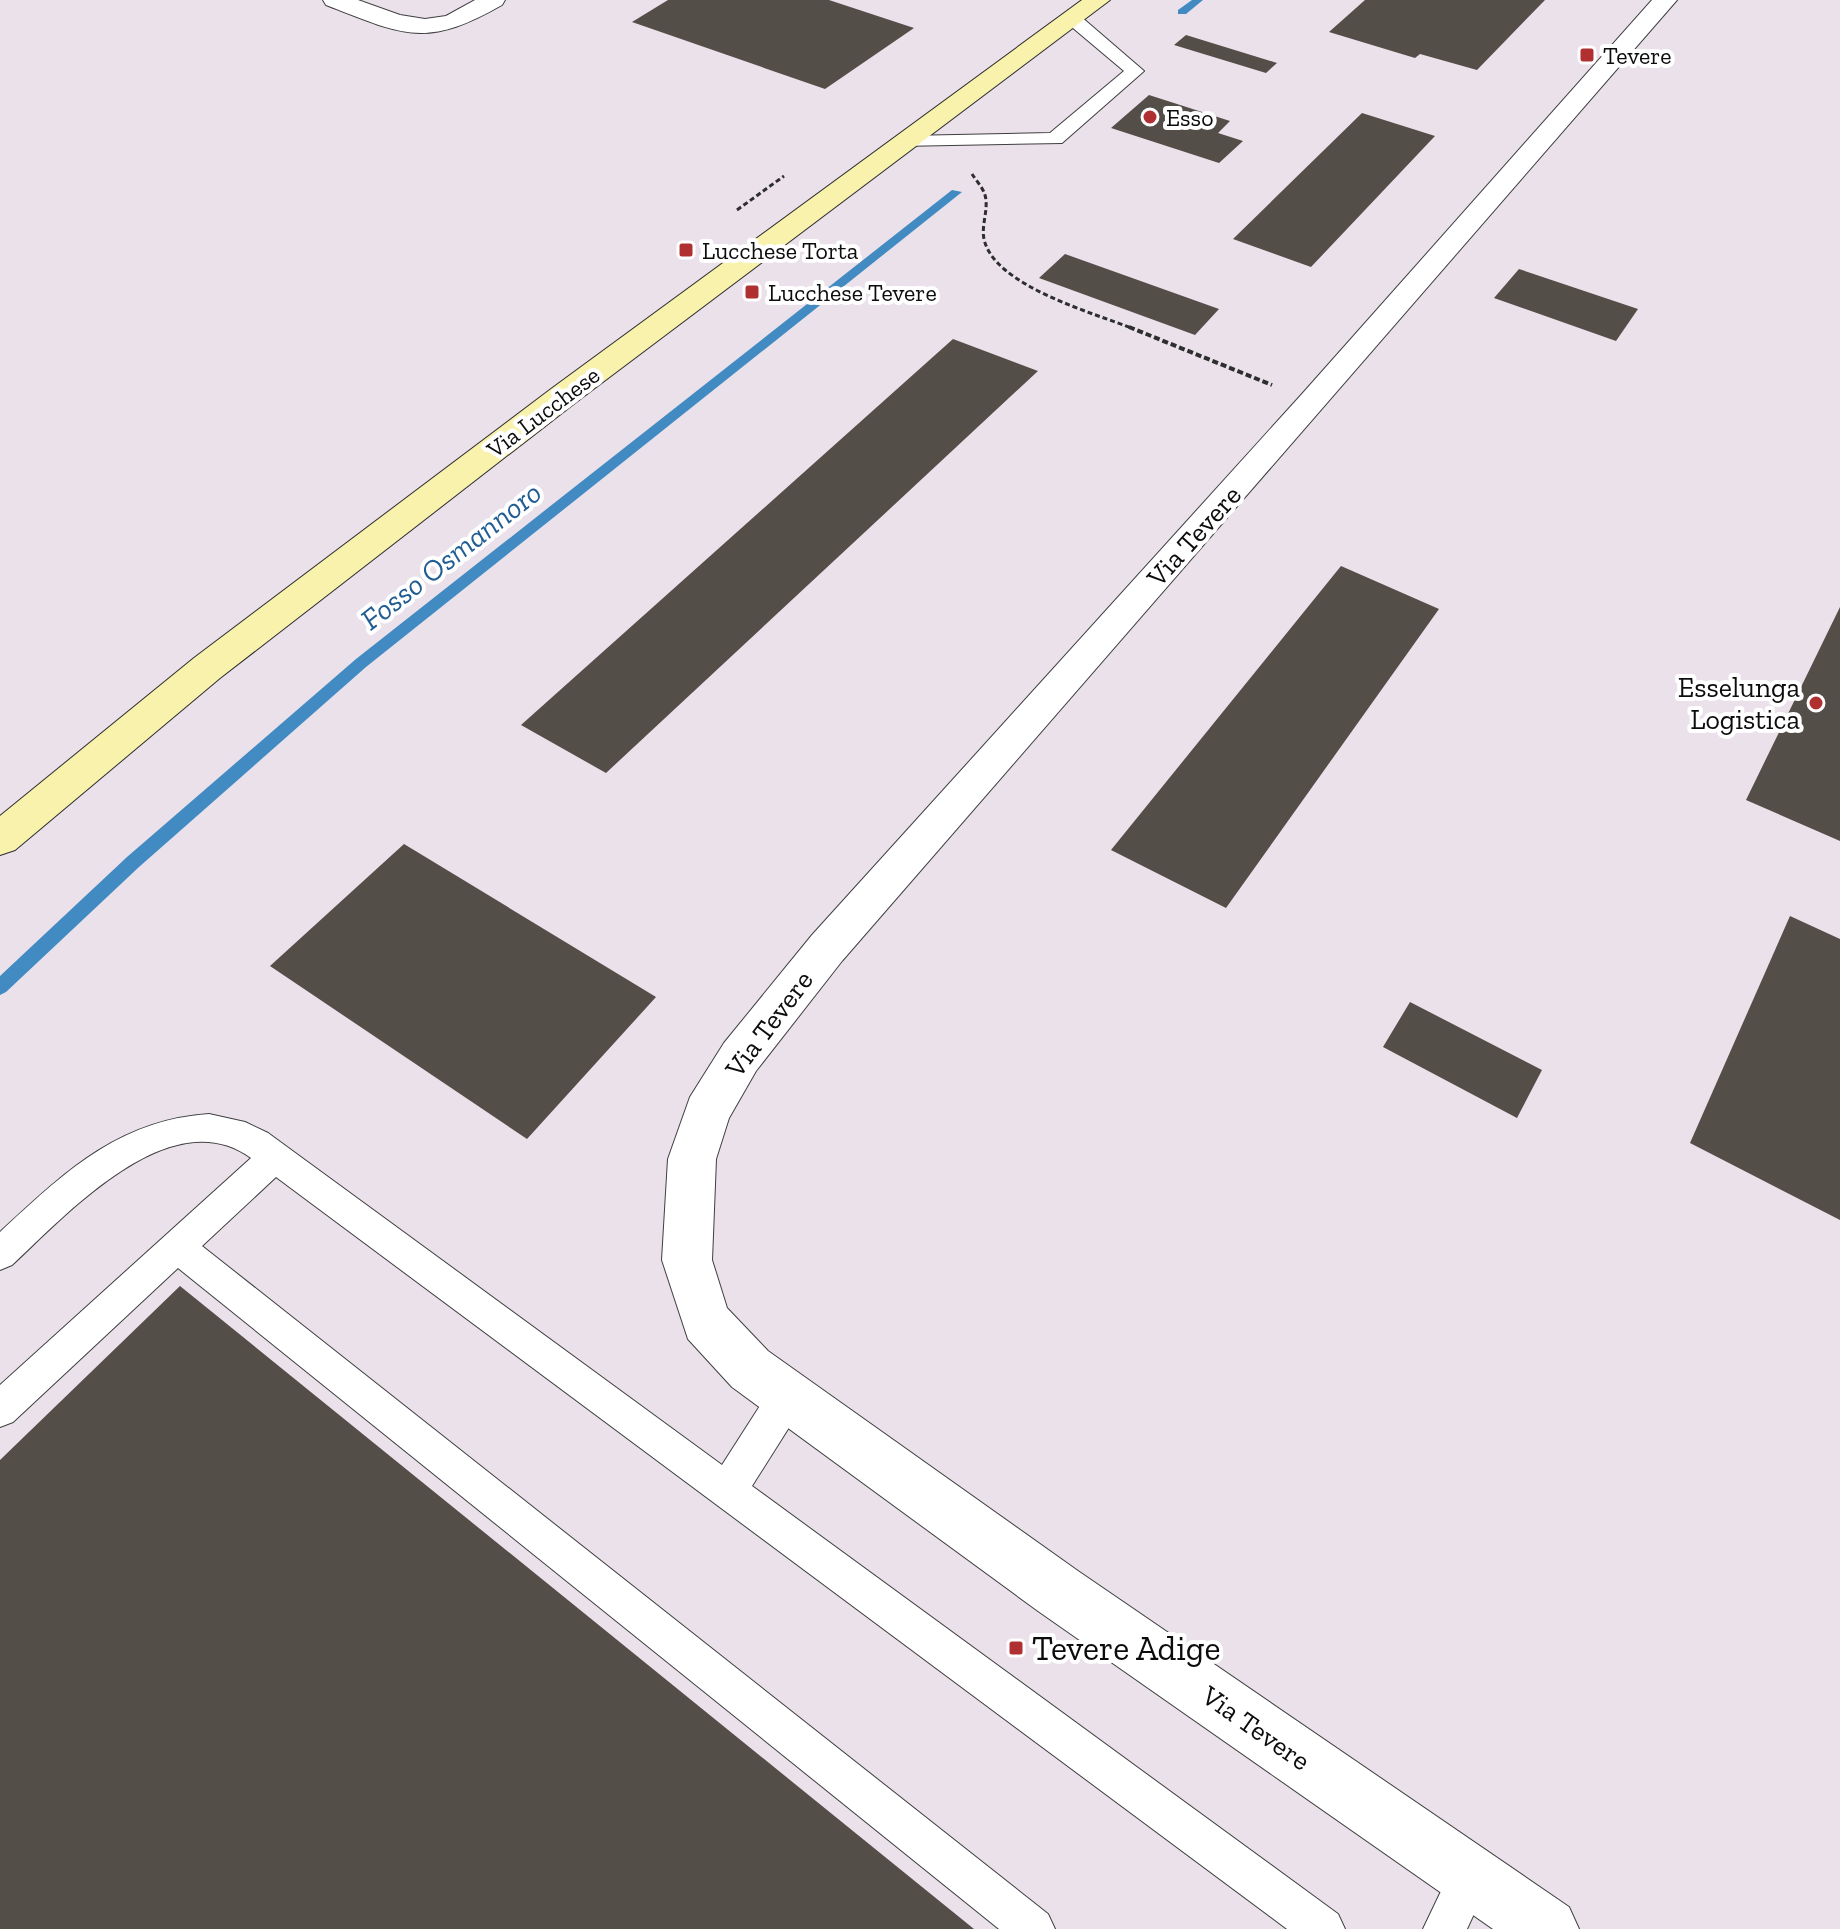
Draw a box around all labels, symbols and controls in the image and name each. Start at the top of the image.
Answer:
place label: Tevere [1603,41,1672,70]
marker: Tevere [1578,46,1596,64]
place label: Esso [1166,103,1213,132]
marker: Esso [1141,108,1159,126]
place label: Lucchese Torta [702,236,859,265]
marker: Lucchese Torta [677,241,695,259]
place label: Lucchese Tevere [768,278,937,307]
marker: Lucchese Tevere [743,283,761,301]
street label: Via Lucchese [480,360,605,464]
water label: Fosso Osmannoro [354,474,548,638]
street label: Via Tevere [1139,479,1248,594]
place label: Esselunga Logistica [1678,671,1800,736]
marker: Esselunga Logistica [1807,694,1825,712]
street label: Via Tevere [718,964,820,1085]
place label: Tevere Adige [1032,1628,1220,1669]
marker: Tevere Adige [1007,1639,1025,1657]
street label: Via Tevere [1195,1678,1317,1777]

